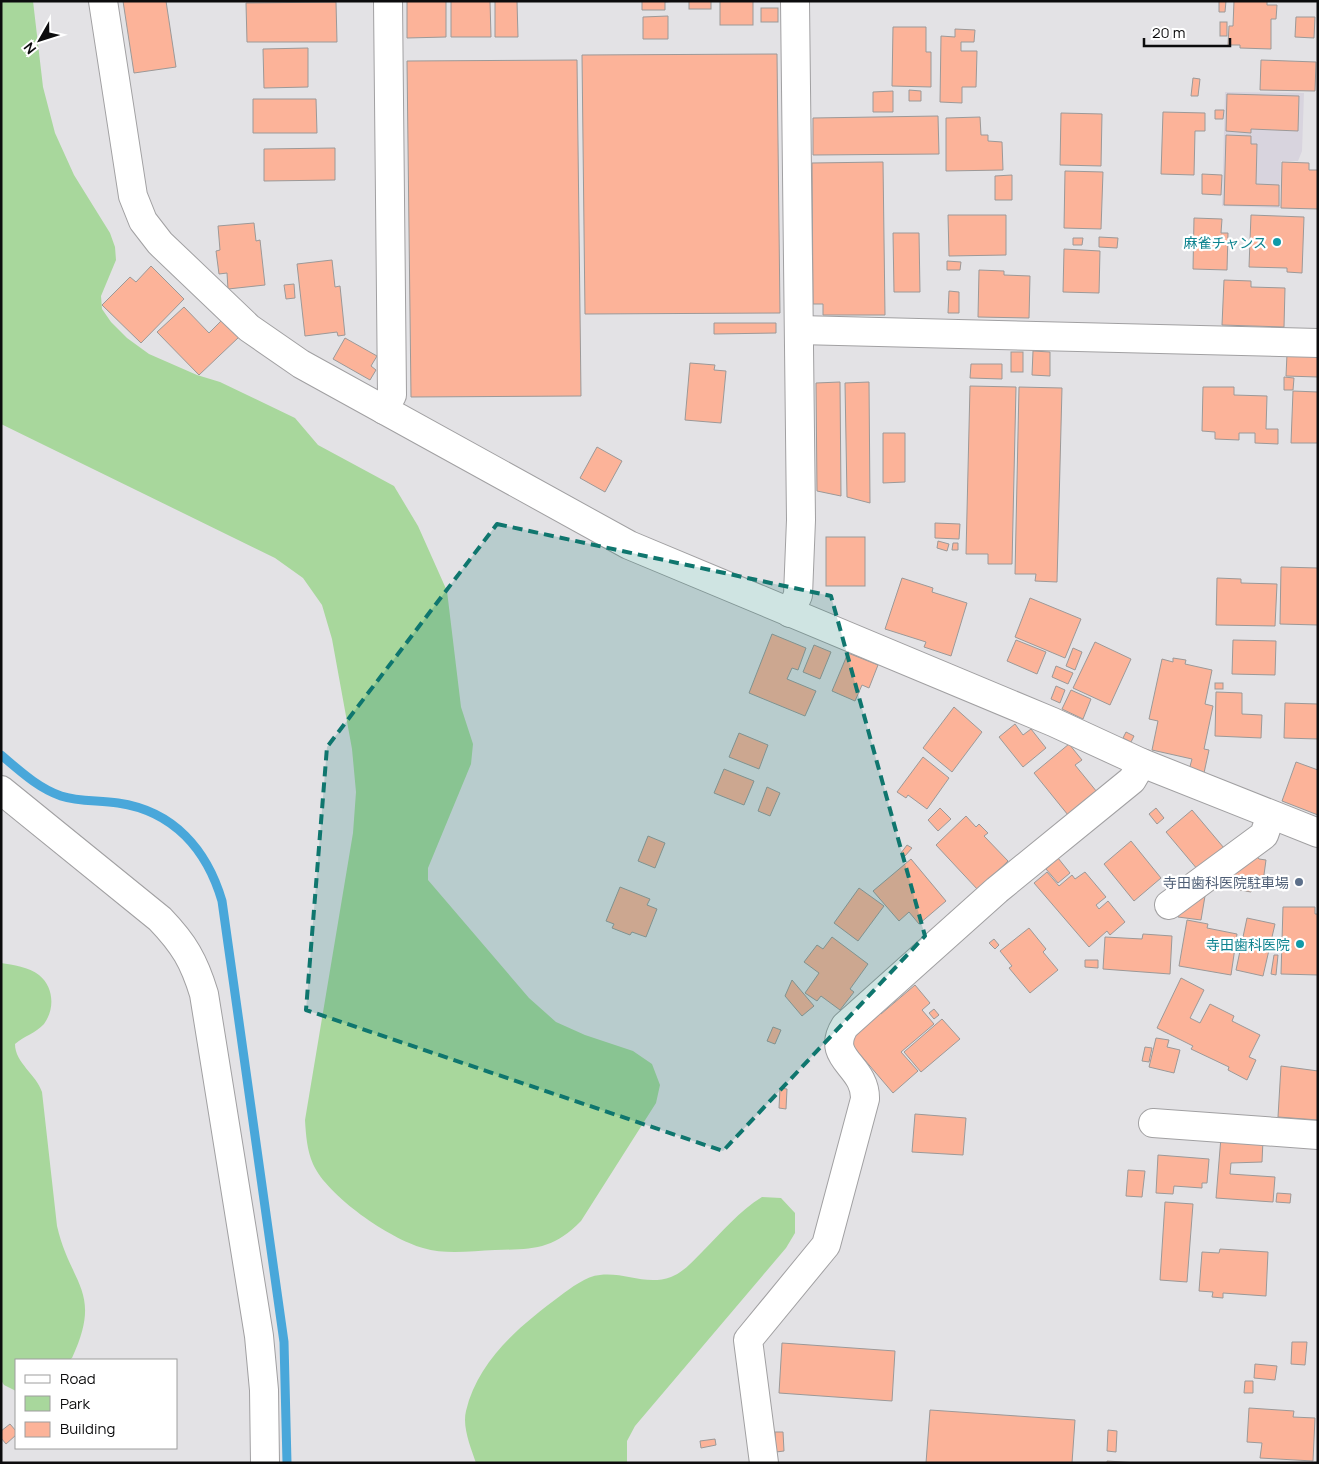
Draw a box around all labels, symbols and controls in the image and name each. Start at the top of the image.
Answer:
north arrow [15,15,65,65]
scale bar [1144,15,1230,47]
text: 20 m [1152,22,1185,43]
text: N [19,39,40,58]
place label: 麻雀チャンス [1183,233,1267,252]
marker: 麻雀チャンス [1271,236,1283,248]
place label: 寺田歯科医院駐車場 [1163,873,1289,892]
marker: 寺田歯科医院駐車場 [1293,876,1305,888]
place label: 寺田歯科医院 [1206,935,1290,954]
marker: 寺田歯科医院 [1294,938,1306,950]
legend [15,1359,178,1449]
text: Road [60,1368,96,1389]
text: Park [60,1393,90,1414]
text: Building [60,1418,115,1439]

